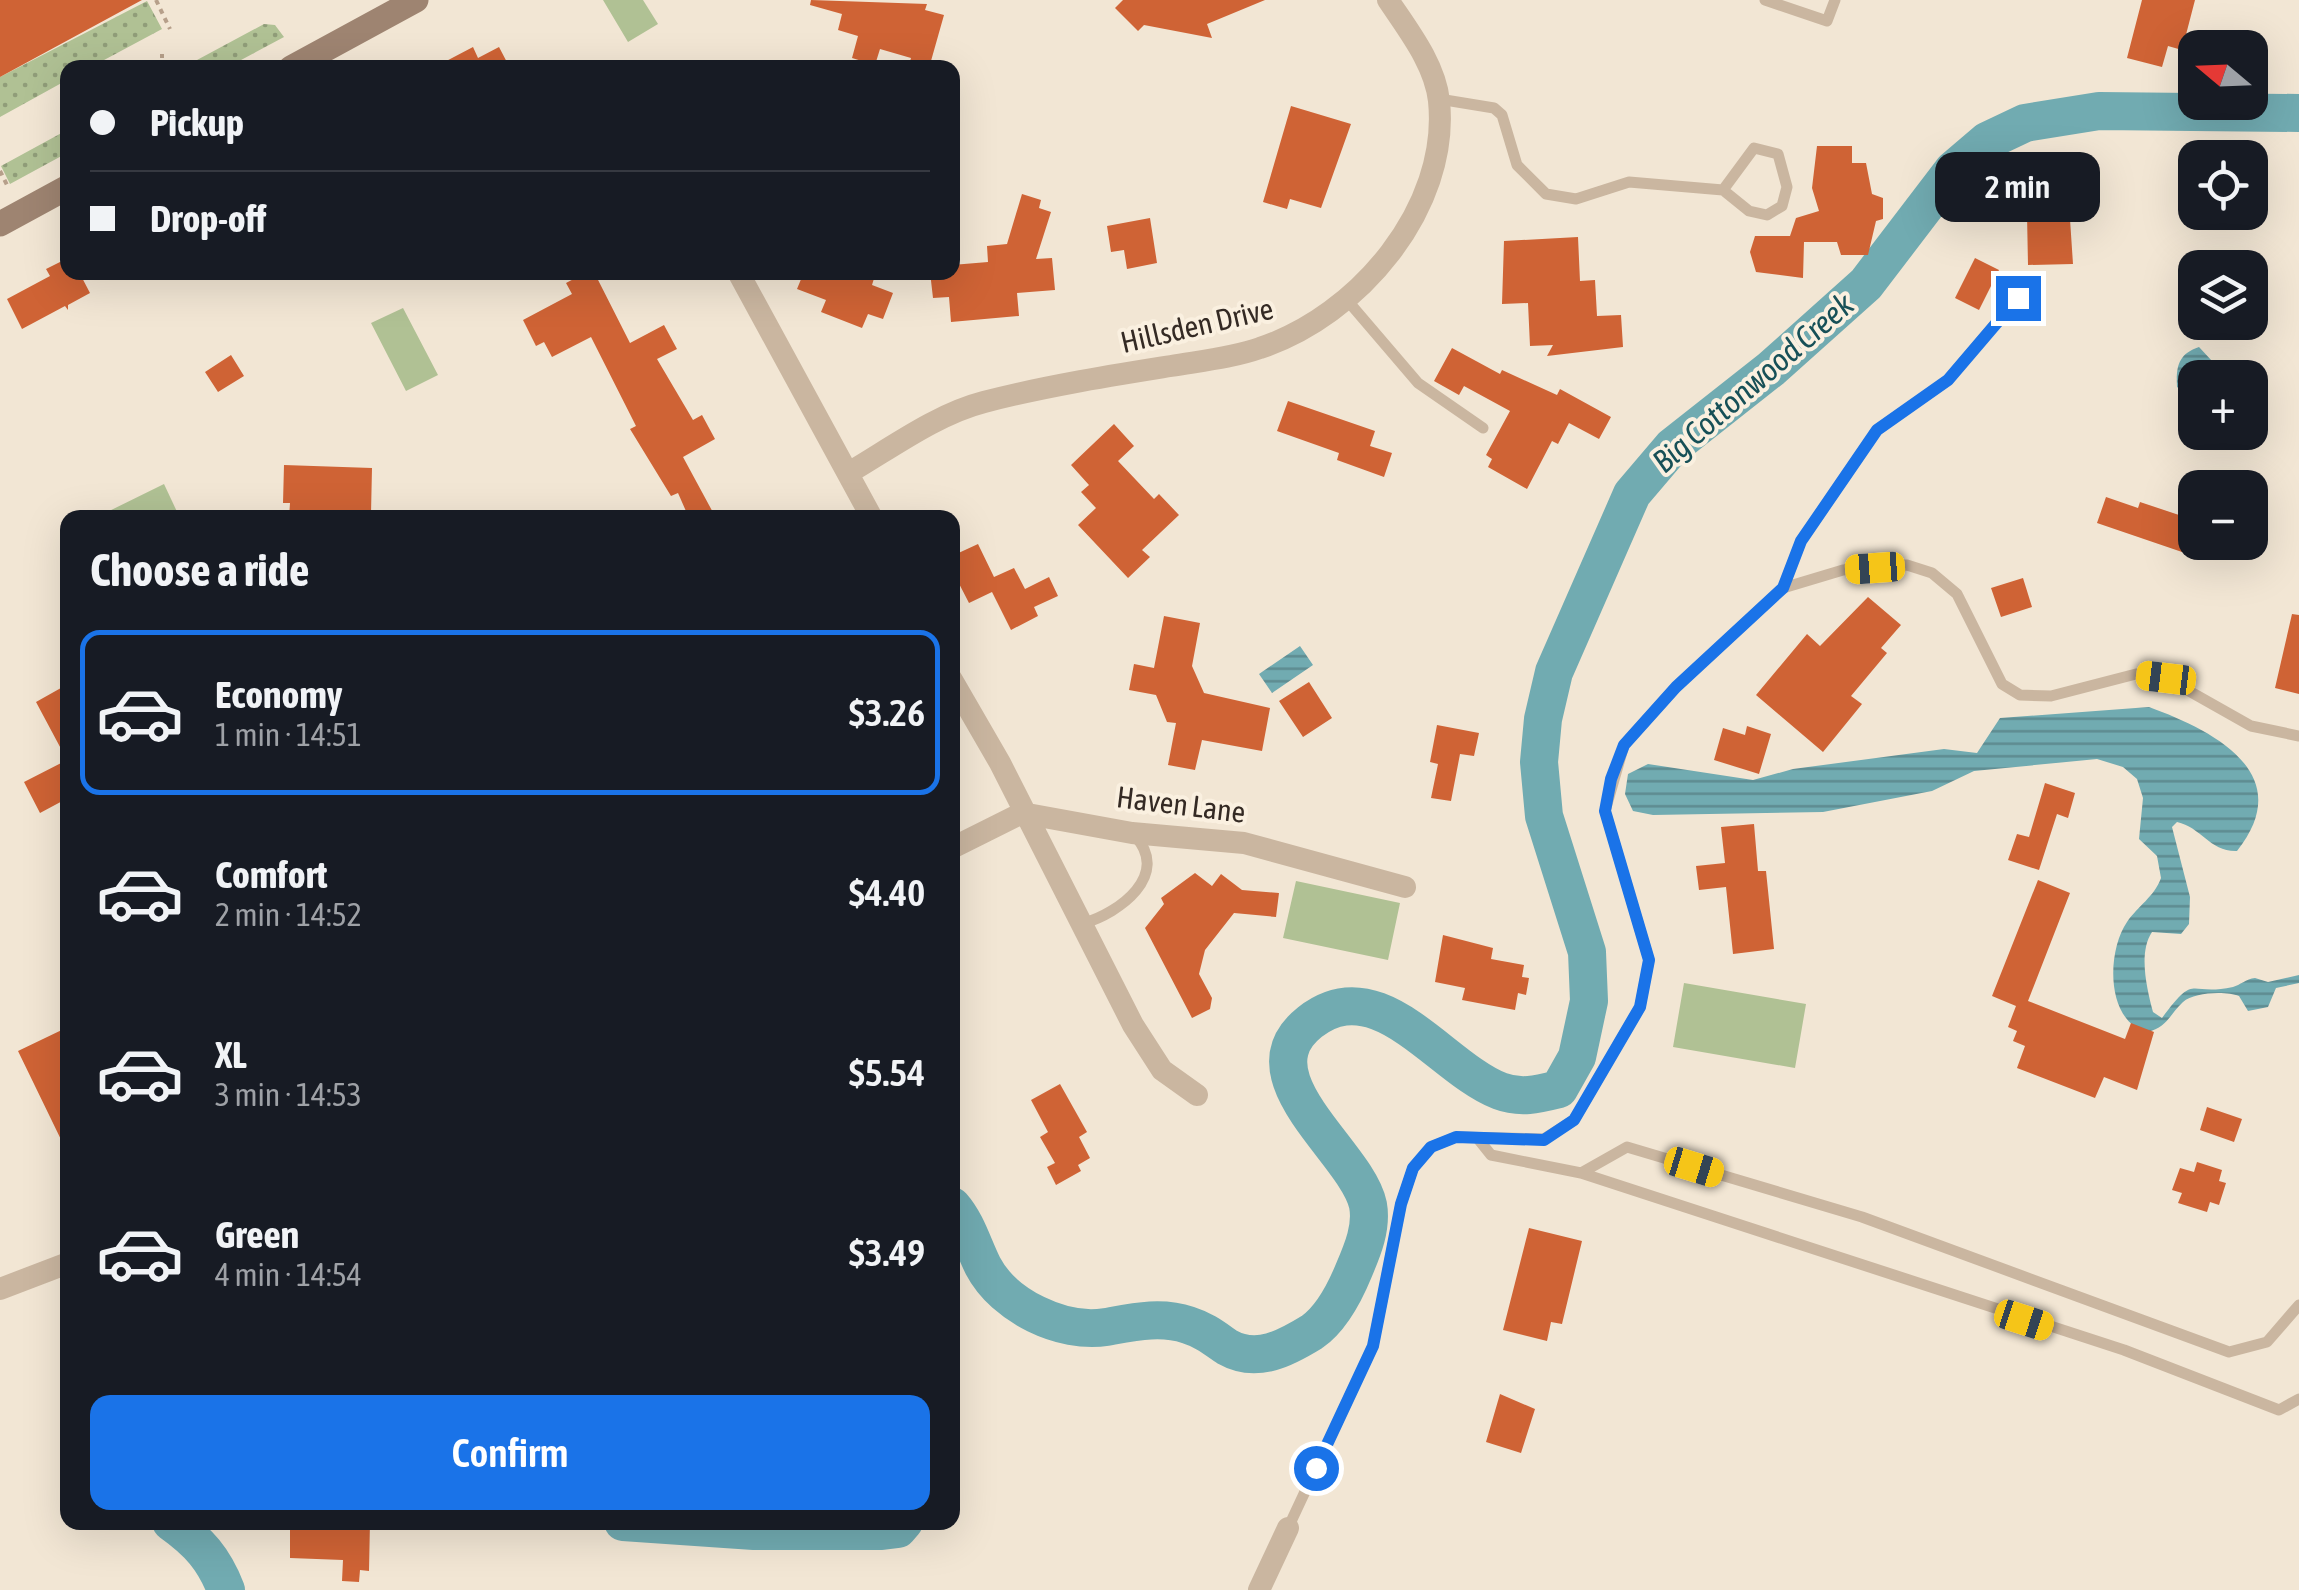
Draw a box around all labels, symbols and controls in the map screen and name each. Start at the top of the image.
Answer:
north arrow [2178,30,2268,120]
map controls [2178,30,2268,560]
text: Pickup [150,101,244,144]
button: locate [2178,140,2268,230]
callout: 2 min [1936,153,2100,223]
text: 2 min [1985,168,2050,205]
text: Drop-off [150,197,266,240]
button: layers [2178,250,2268,340]
route end [1996,276,2041,321]
water label: Big Cottonwood Creek [1645,285,1861,480]
street label: Hillsden Drive [1117,291,1276,359]
button: + [2178,360,2268,450]
button: − [2178,470,2268,560]
text: Choose a ride [90,544,309,596]
car [1844,551,1906,585]
car [2134,659,2198,697]
icon: car [95,668,185,758]
text: Economy [215,673,342,716]
text: $3.26 [849,691,925,734]
text: 1 min · 14:51 [215,716,362,753]
street label: Haven Lane [1115,779,1247,829]
icon: car [95,848,185,938]
text: Comfort [215,853,327,896]
text: $4.40 [849,871,925,914]
text: 2 min · 14:52 [215,896,362,933]
icon: car [95,1028,185,1118]
text: XL [215,1033,247,1076]
text: $5.54 [849,1051,925,1094]
text: 3 min · 14:53 [215,1076,362,1113]
car [1661,1144,1727,1190]
icon: car [95,1208,185,1298]
text: Green [215,1213,299,1256]
text: $3.49 [849,1231,925,1274]
text: 4 min · 14:54 [215,1256,362,1293]
car [1991,1296,2057,1344]
button: Confirm [90,1395,930,1510]
route start [1294,1446,1339,1491]

